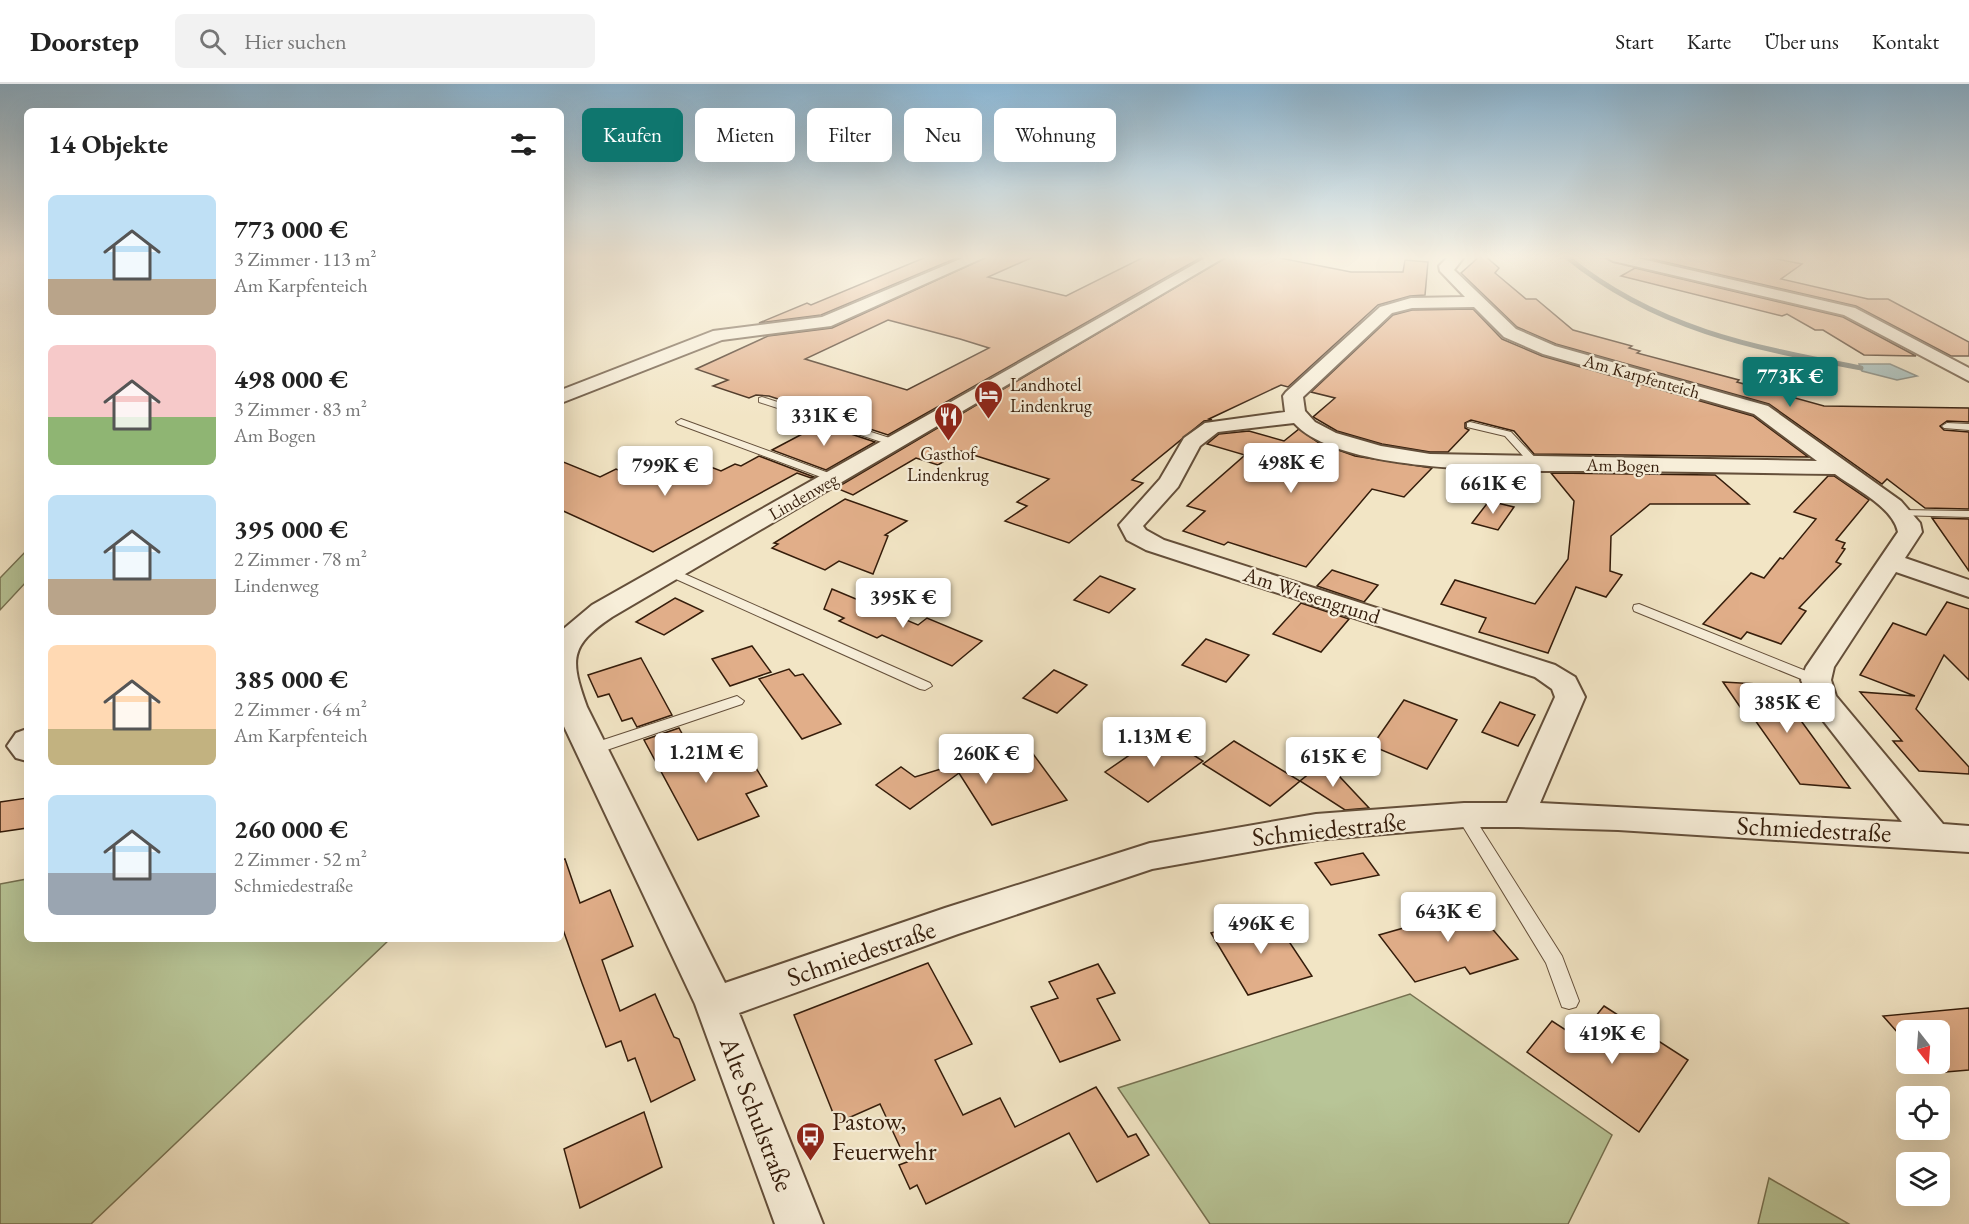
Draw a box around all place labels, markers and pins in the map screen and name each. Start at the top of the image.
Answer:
pin: 773K € [1741,357,1839,408]
place label: Landhotel Lindenkrug [1010,373,1092,417]
hotel icon: Landhotel Lindenkrug [973,378,1005,420]
pin: 331K € [775,396,873,447]
restaurant icon: Gasthof Lindenkrug [932,400,964,442]
place label: Gasthof Lindenkrug [907,442,989,486]
pin: 498K € [1242,443,1340,494]
pin: 799K € [616,446,714,497]
pin: 661K € [1444,464,1542,515]
pin: 395K € [854,578,952,629]
pin: 385K € [1738,683,1836,734]
pin: 1.13M € [1099,717,1209,768]
pin: 1.21M € [651,733,761,784]
pin: 260K € [937,734,1035,785]
pin: 615K € [1284,737,1382,788]
pin: 643K € [1399,892,1497,943]
pin: 496K € [1212,904,1310,955]
pin: 419K € [1563,1014,1661,1065]
place label: Pastow, Feuerwehr [832,1104,937,1168]
bus stop icon: Pastow, Feuerwehr [795,1120,827,1162]

